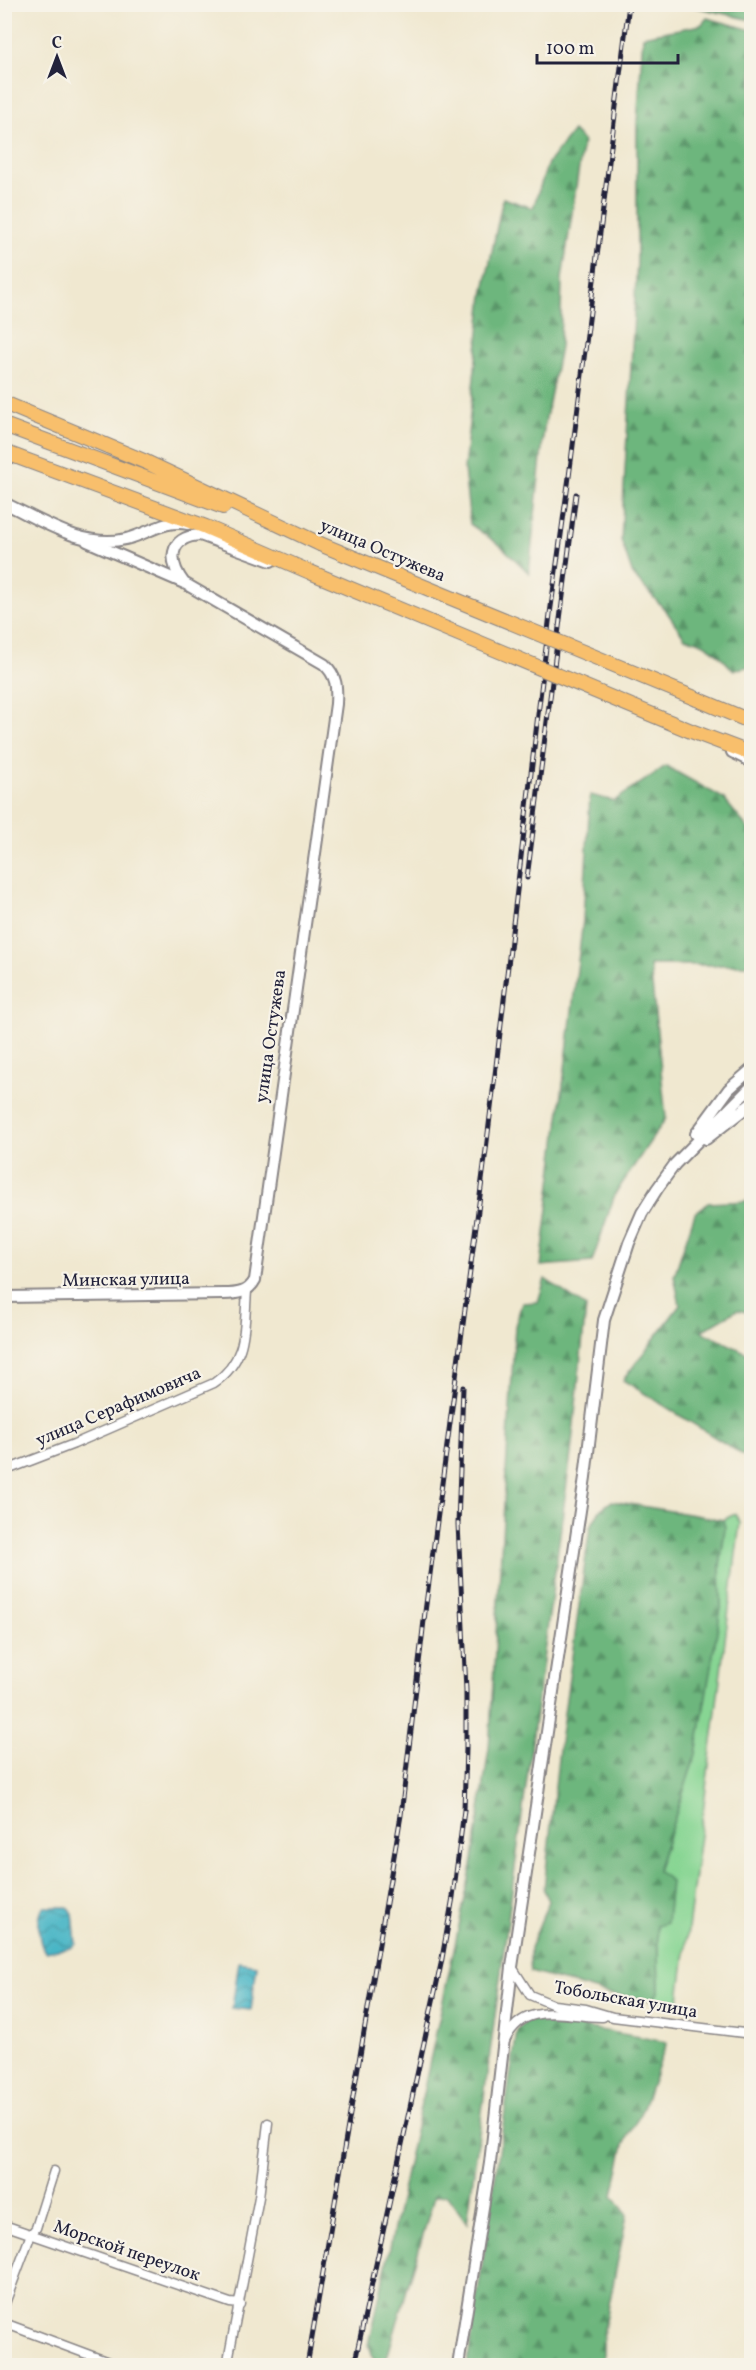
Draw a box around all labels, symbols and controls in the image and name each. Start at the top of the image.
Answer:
north arrow [27,27,87,87]
scale bar [537,27,678,65]
text: С [52,33,62,55]
text: 100 m [546,37,595,62]
street label: улица Остужева [316,514,449,589]
street label: улица Остужева [250,968,293,1105]
street label: Минская улица [62,1267,190,1294]
street label: улица Серафимовича [32,1361,205,1454]
street label: Тобольская улица [552,1976,700,2025]
street label: Морской переулок [50,2215,204,2288]

